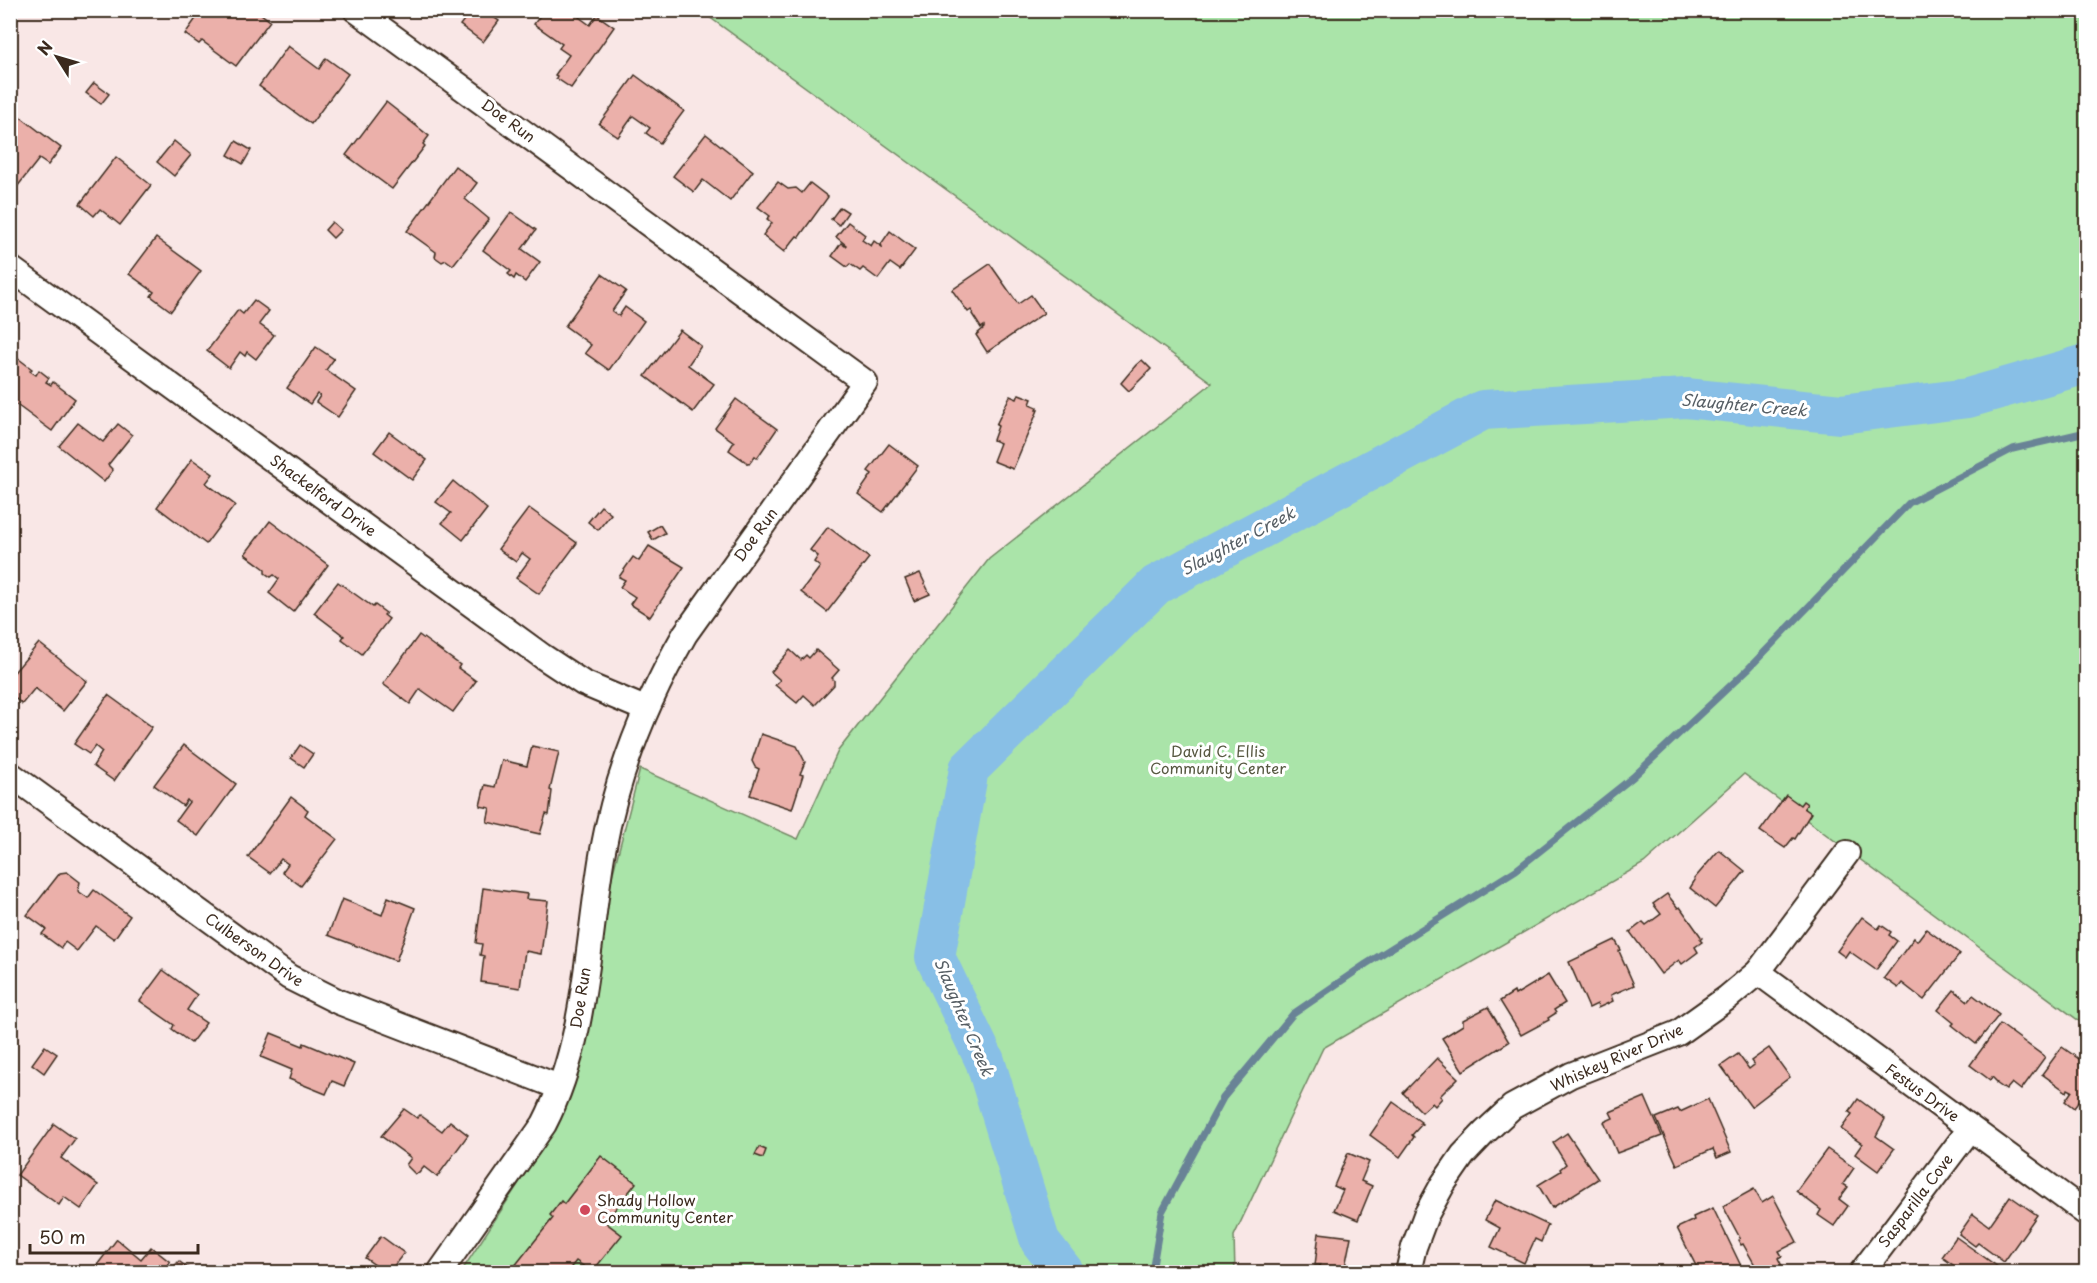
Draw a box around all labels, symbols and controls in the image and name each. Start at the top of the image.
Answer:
north arrow [27,27,87,87]
text: N [31,35,58,60]
street label: Doe Run [477,92,541,147]
water label: Slaughter Creek [1680,387,1809,422]
street label: Shackelford Drive [266,448,382,541]
water label: Slaughter Creek [1176,499,1300,580]
street label: Doe Run [727,502,782,566]
park label: David C. Ellis Community Center [1150,739,1286,779]
street label: Culberson Drive [201,906,309,991]
water label: Slaughter Creek [929,954,1001,1080]
street label: Doe Run [563,965,596,1030]
street label: Whiskey River Drive [1546,1017,1686,1096]
street label: Festus Drive [1881,1057,1965,1127]
street label: Sasparilla Cove [1872,1148,1958,1252]
place label: Shady Hollow Community Center [597,1188,733,1228]
marker: Shady Hollow Community Center [578,1203,592,1217]
scale bar [30,1217,198,1255]
text: 50 m [39,1223,86,1250]

